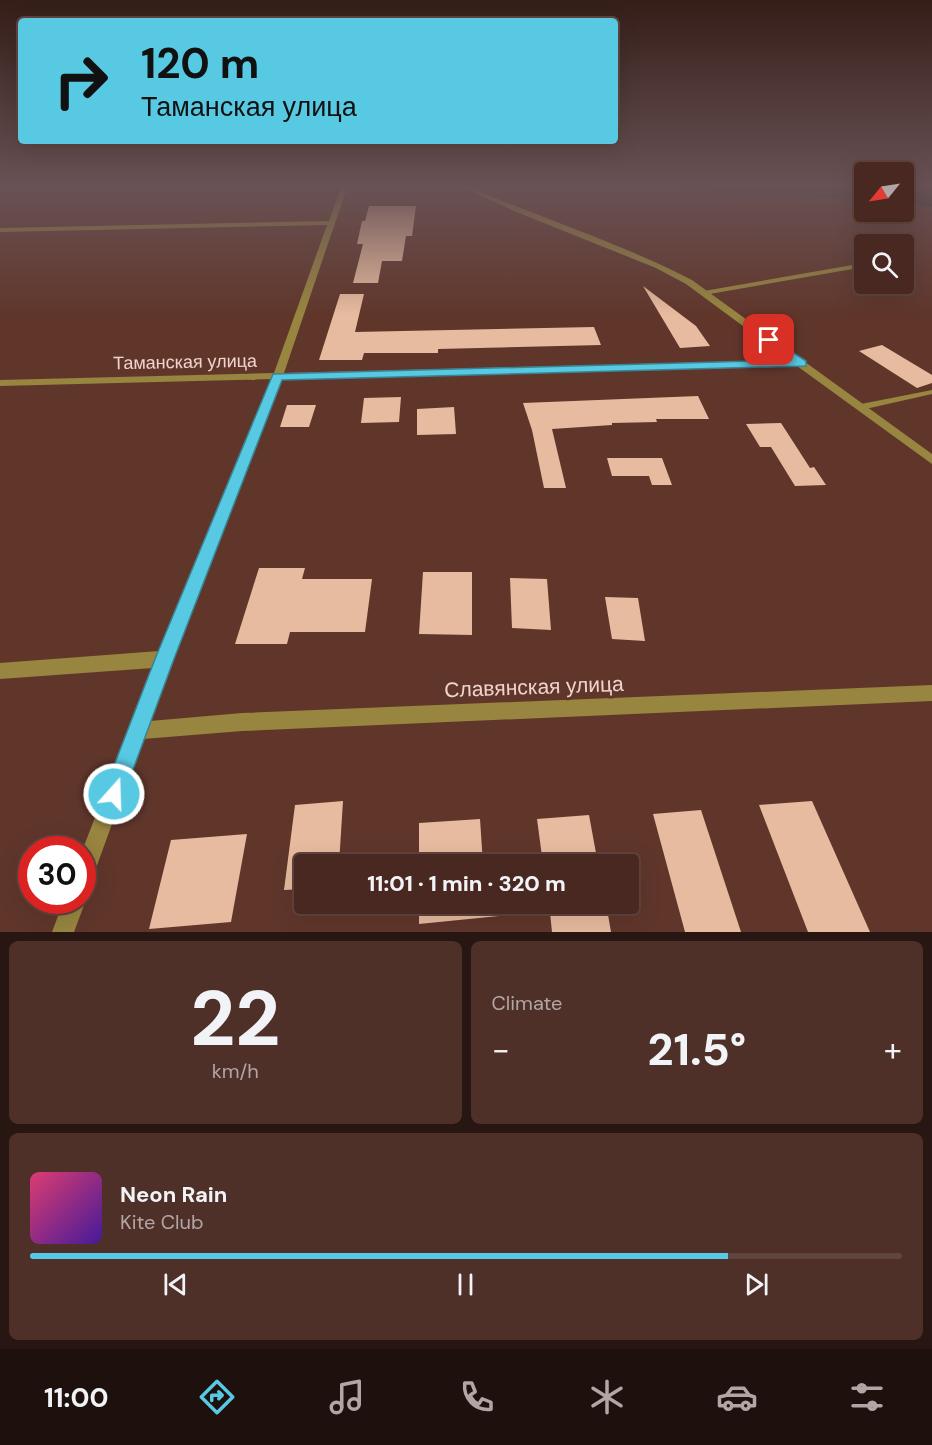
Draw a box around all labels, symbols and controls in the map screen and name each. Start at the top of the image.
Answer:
text: 120 m [141,36,259,91]
icon: right [42,42,120,120]
text: Таманская улица [141,89,357,124]
north arrow [854,162,914,222]
map controls [854,162,914,294]
button: search [854,234,914,294]
pin [743,314,794,365]
icon: arrive [752,323,785,356]
street label: Таманская улица [113,349,258,375]
street label: Славянская улица [444,670,624,704]
position arrow [82,762,146,826]
speed limit sign: 30 [18,836,96,914]
text: 11:01 · 1 min · 320 m [367,869,566,898]
text: 22 [190,968,280,1069]
text: Climate [492,990,562,1016]
text: 21.5° [647,1020,746,1079]
text: − [492,1028,510,1071]
text: + [884,1028,902,1071]
text: km/h [212,1058,259,1084]
text: Neon Rain [120,1180,227,1209]
text: Kite Club [120,1209,204,1235]
icon: previous [159,1268,192,1301]
icon: pause [449,1268,482,1301]
icon: next [740,1268,773,1301]
icon: directions [196,1376,238,1418]
icon: music [326,1376,368,1418]
icon: phone [456,1376,498,1418]
icon: climate [586,1376,628,1418]
icon: car [716,1376,758,1418]
icon: filters [846,1376,888,1418]
text: 11:00 [44,1380,108,1415]

